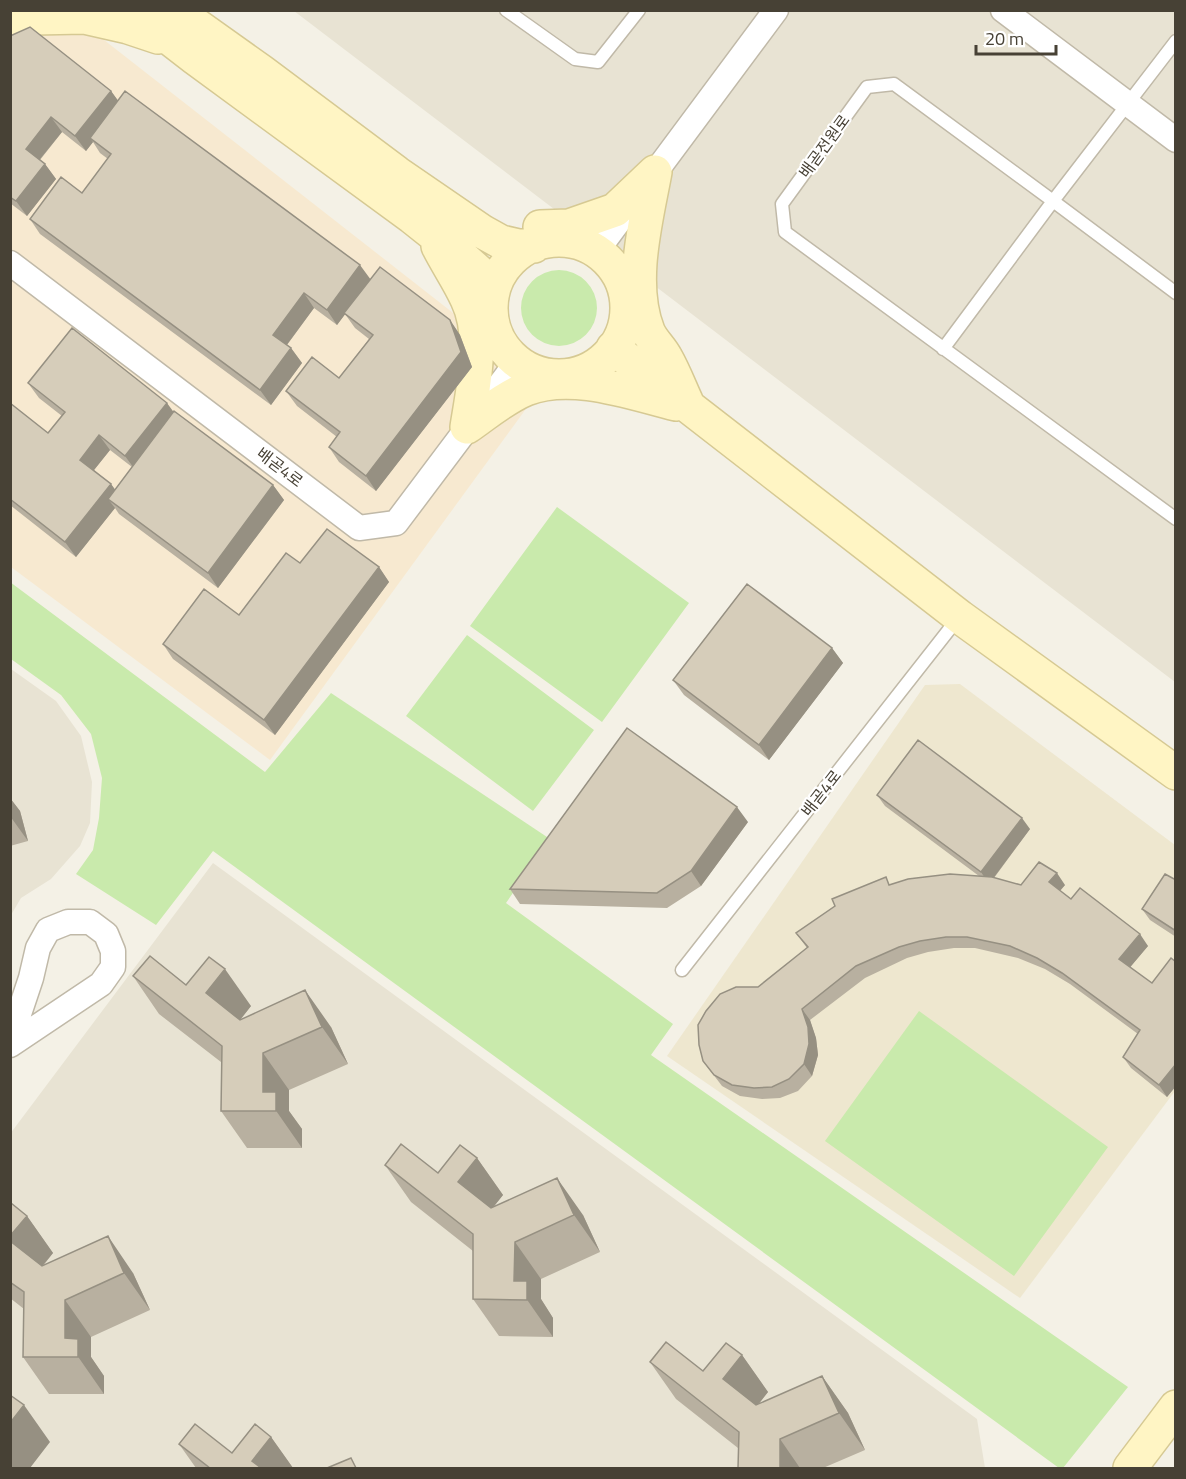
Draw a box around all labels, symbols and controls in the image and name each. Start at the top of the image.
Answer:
scale bar [976,18,1056,56]
text: 20 m [985,25,1024,52]
street label: 배곧전원로 [793,109,856,183]
street label: 배곧4로 [252,441,309,493]
street label: 배곧4로 [795,764,847,821]

